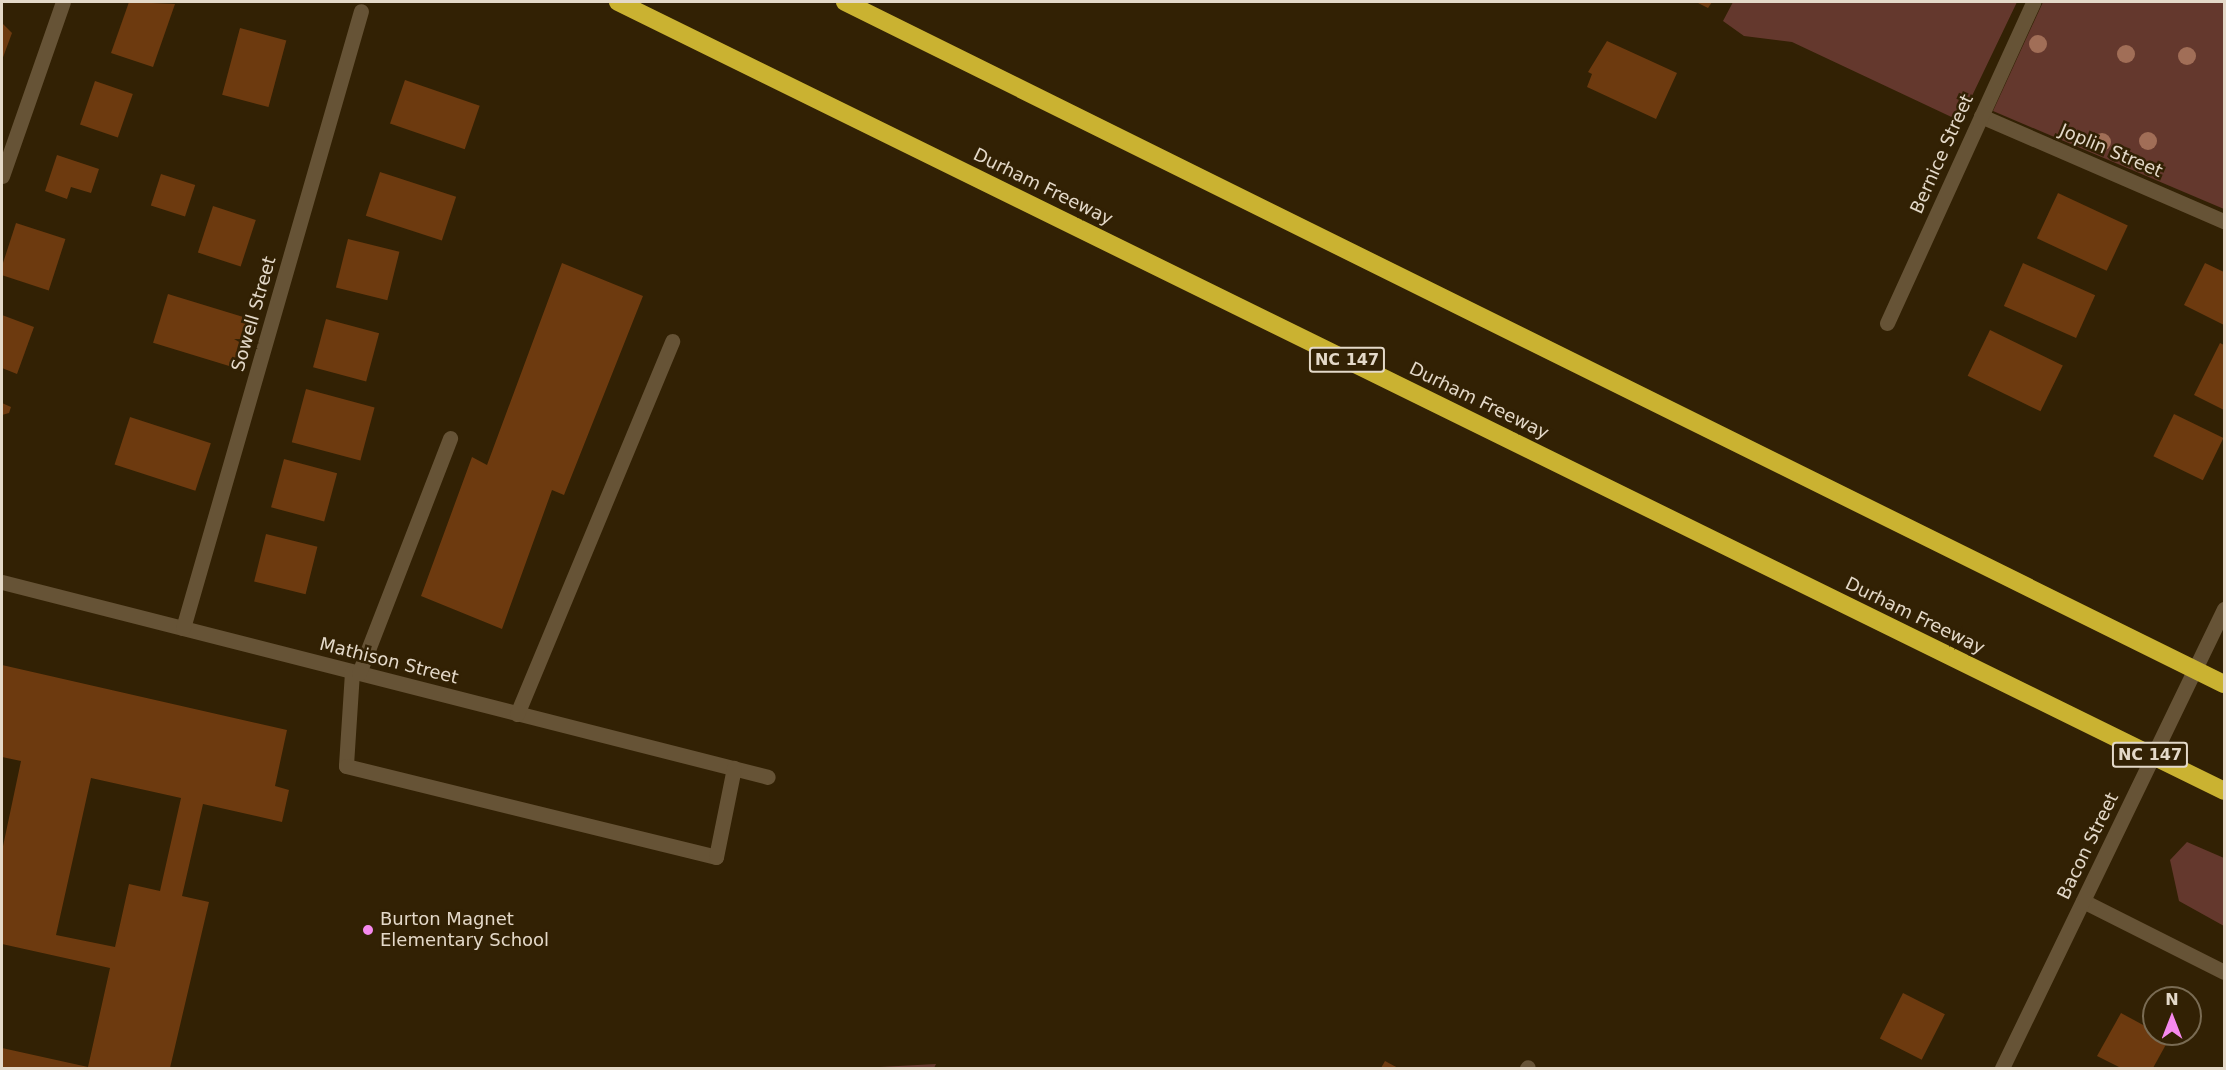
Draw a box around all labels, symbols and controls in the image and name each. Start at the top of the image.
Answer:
street label: Bernice Street [1906,91,1978,217]
street label: Joplin Street [2056,120,2166,182]
street label: Durham Freeway [970,144,1116,230]
street label: Sowell Street [227,254,281,374]
road number: NC 147 [1308,347,1386,373]
street label: Durham Freeway [1406,358,1552,444]
street label: Durham Freeway [1842,573,1988,659]
street label: Mathison Street [317,633,461,689]
road number: NC 147 [2111,742,2189,768]
street label: Bacon Street [2053,789,2123,903]
place label: Burton Magnet Elementary School [380,909,549,952]
marker: Burton Magnet Elementary School [361,923,375,937]
north arrow [2142,986,2202,1046]
text: N [2165,990,2179,1009]

